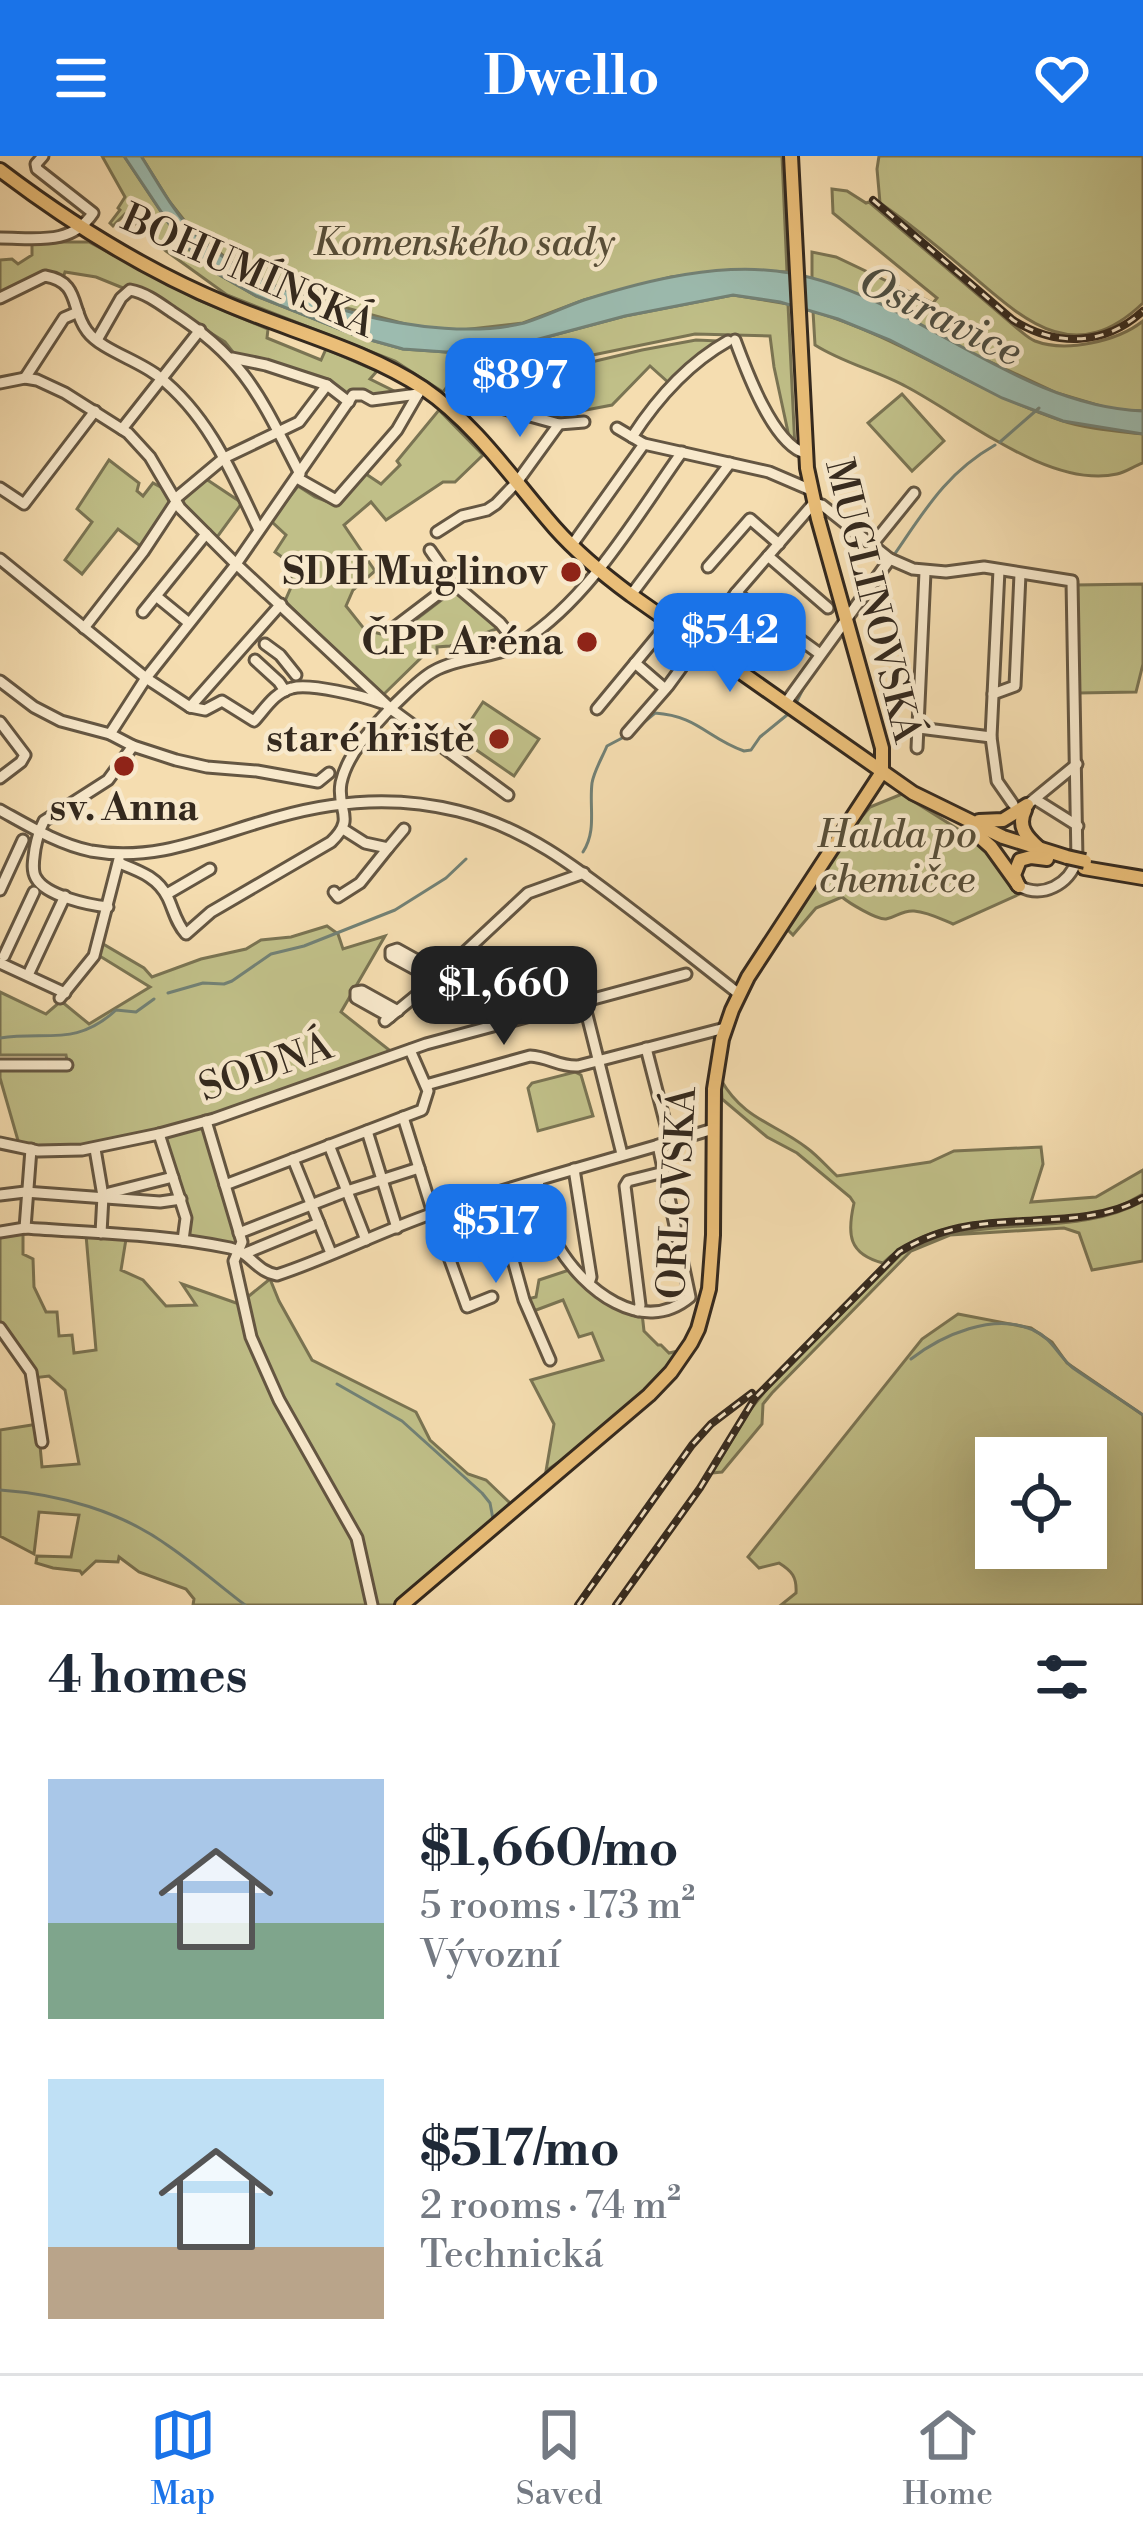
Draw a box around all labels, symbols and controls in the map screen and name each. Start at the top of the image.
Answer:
text: Dwello [483,44,660,112]
icon: menu [48,45,114,111]
icon: heart [1029,45,1095,111]
street label: BOHUMÍNSKÁ [113,192,384,350]
park label: Komenského sady [313,219,616,268]
water label: Ostravice [850,255,1031,379]
pin: $897 [449,338,591,440]
text: $897 [472,352,568,401]
street label: MUGLINOVSKÁ [813,454,933,749]
place label: SDH Muglinov [282,548,548,597]
marker: SDH Muglinov [558,559,584,585]
pin: $542 [659,593,801,695]
text: $542 [681,607,779,656]
place label: ČPP Aréna [361,616,564,667]
marker: ČPP Aréna [574,629,600,655]
place label: staré hřiště [266,715,475,764]
marker: staré hřiště [486,726,512,752]
marker: sv. Anna [111,753,137,779]
place label: sv. Anna [50,784,199,833]
park label: Halda po chemičce [816,811,977,905]
pin: $1,660 [406,946,602,1048]
text: $1,660 [438,960,570,1009]
street label: SODNÁ [192,1020,340,1114]
street label: ORLOVSKÁ [646,1084,708,1300]
pin: $517 [425,1184,567,1286]
text: $517 [453,1198,539,1247]
map controls [975,1437,1107,1569]
button: locate [975,1437,1107,1569]
icon: filters [1029,1644,1095,1710]
text: 4 homes [48,1645,248,1709]
text: $1,660/mo [420,1818,679,1882]
icon: home [144,1827,288,1971]
text: 5 rooms · 173 m² [420,1882,695,1931]
text: Vývozní [420,1931,560,1980]
text: $517/mo [420,2118,620,2182]
icon: home [144,2127,288,2271]
text: 2 rooms · 74 m² [420,2182,681,2231]
text: Technická [420,2231,603,2280]
tab: Map [150,2402,216,2515]
tab: Saved [516,2402,603,2515]
tab: Home [902,2402,993,2515]

